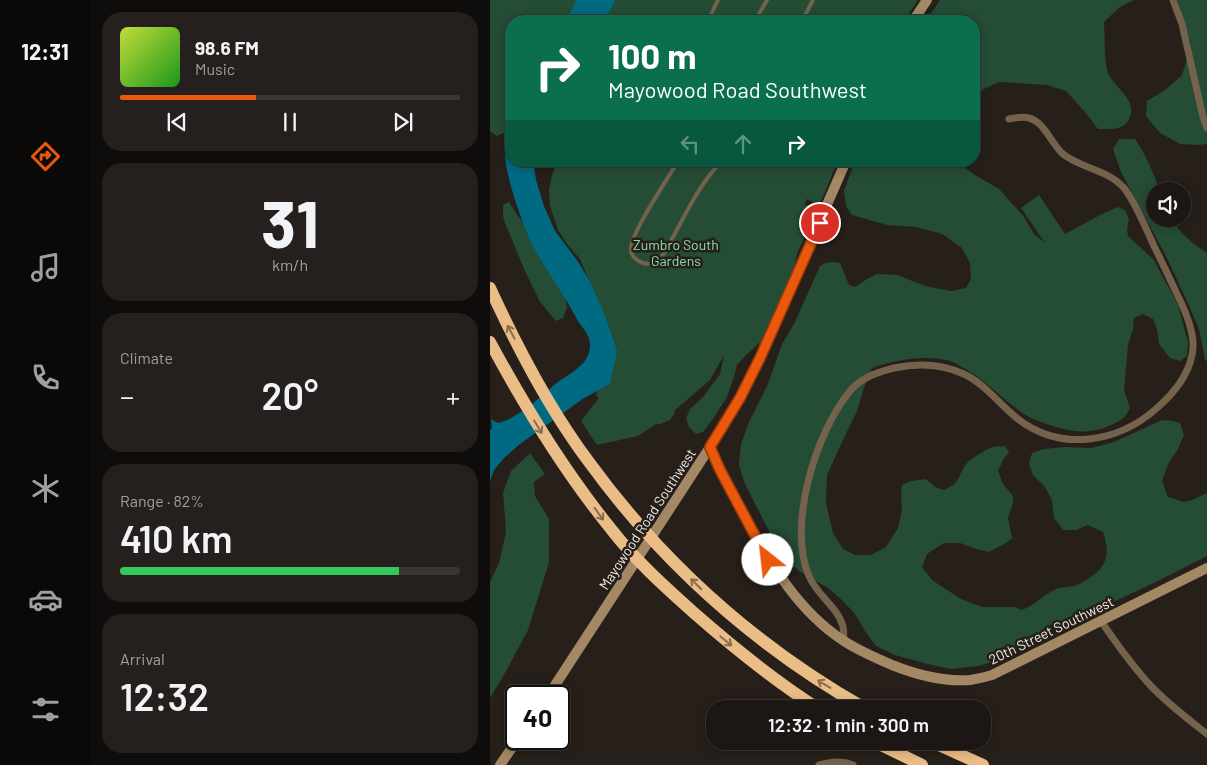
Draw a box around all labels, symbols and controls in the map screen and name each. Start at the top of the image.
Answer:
text: 100 m [608,34,697,76]
icon: right [525,35,590,100]
text: 98.6 FM [195,36,259,59]
text: 12:31 [21,38,69,64]
text: Music [195,59,235,78]
text: Mayowood Road Southwest [608,76,867,102]
icon: previous [163,108,191,136]
icon: pause [276,108,304,136]
icon: next [389,108,417,136]
icon: left [676,130,704,158]
icon: ahead [729,130,757,158]
icon: right [782,130,810,158]
icon: directions [28,139,63,174]
map controls [1146,182,1191,227]
button: sound [1146,182,1191,227]
text: 31 [261,183,319,261]
pin [799,202,841,244]
icon: arrive [806,209,834,237]
park label: Zumbro South Gardens [633,236,719,269]
icon: music [28,250,63,285]
text: km/h [272,255,308,274]
one-way arrow [506,324,516,339]
text: Climate [120,348,173,367]
icon: phone [28,360,63,395]
text: 20° [262,372,318,418]
text: − [120,379,134,413]
text: + [446,379,460,413]
one-way arrow [534,419,544,433]
street label: Mayowood Road Southwest [595,445,699,593]
icon: climate [28,471,63,506]
text: Range · 82% [120,491,204,510]
one-way arrow [594,507,604,521]
text: 410 km [120,515,233,561]
position arrow [741,533,793,585]
one-way arrow [690,578,702,590]
icon: car [28,582,63,617]
street label: 20th Street Southwest [986,592,1116,668]
one-way arrow [719,635,732,646]
text: Arrival [120,649,165,668]
text: 12:32 [120,673,209,719]
one-way arrow [817,678,831,688]
speed limit sign: 40 [505,685,570,750]
icon: filters [28,692,63,727]
text: 12:32 · 1 min · 300 m [768,713,929,736]

